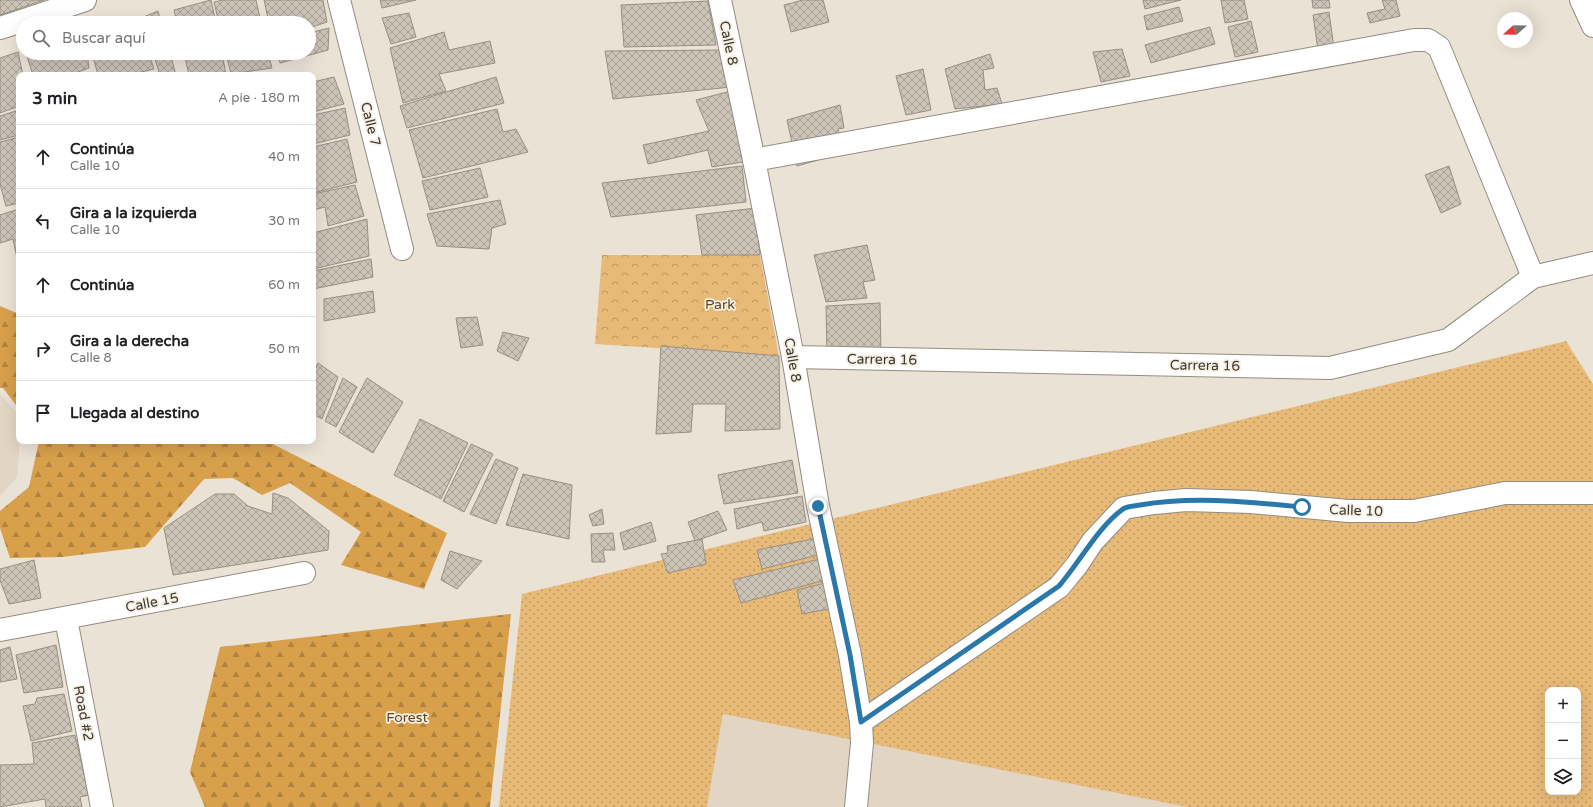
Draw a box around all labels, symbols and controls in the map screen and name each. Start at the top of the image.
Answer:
north arrow [1497,12,1533,48]
search box [16,16,316,60]
street label: Calle 8 [716,19,742,67]
icon: search [30,27,52,49]
text: Buscar aquí [62,29,145,47]
text: 3 min [32,88,77,109]
text: A pie · 180 m [218,90,300,106]
street label: Calle 7 [357,100,384,148]
text: Continúa [70,140,134,158]
icon: ahead [32,146,54,168]
text: 40 m [268,149,300,165]
text: Calle 10 [70,158,120,174]
text: Gira a la izquierda [70,204,197,222]
icon: left [32,210,54,232]
text: 30 m [268,213,300,229]
text: Calle 10 [70,222,120,238]
icon: ahead [32,274,54,296]
text: Continúa [70,276,134,294]
text: 60 m [268,277,300,293]
park label: Park [705,296,735,313]
text: Gira a la derecha [70,332,189,350]
street label: Calle 8 [780,336,805,384]
icon: right [32,338,54,360]
text: 50 m [268,341,300,357]
text: Calle 8 [70,350,112,366]
street label: Carrera 16 [847,350,918,369]
street label: Carrera 16 [1170,356,1241,375]
icon: arrive [32,402,54,424]
text: Llegada al destino [70,404,199,422]
route end [809,497,827,515]
route start [1293,498,1311,516]
street label: Calle 10 [1329,501,1383,520]
street label: Calle 15 [124,589,180,616]
street label: Road #2 [70,684,97,742]
map controls [1545,687,1581,795]
button: + [1545,687,1581,723]
park label: Forest [386,709,428,726]
button: − [1545,723,1581,759]
button: layers [1545,759,1581,795]

